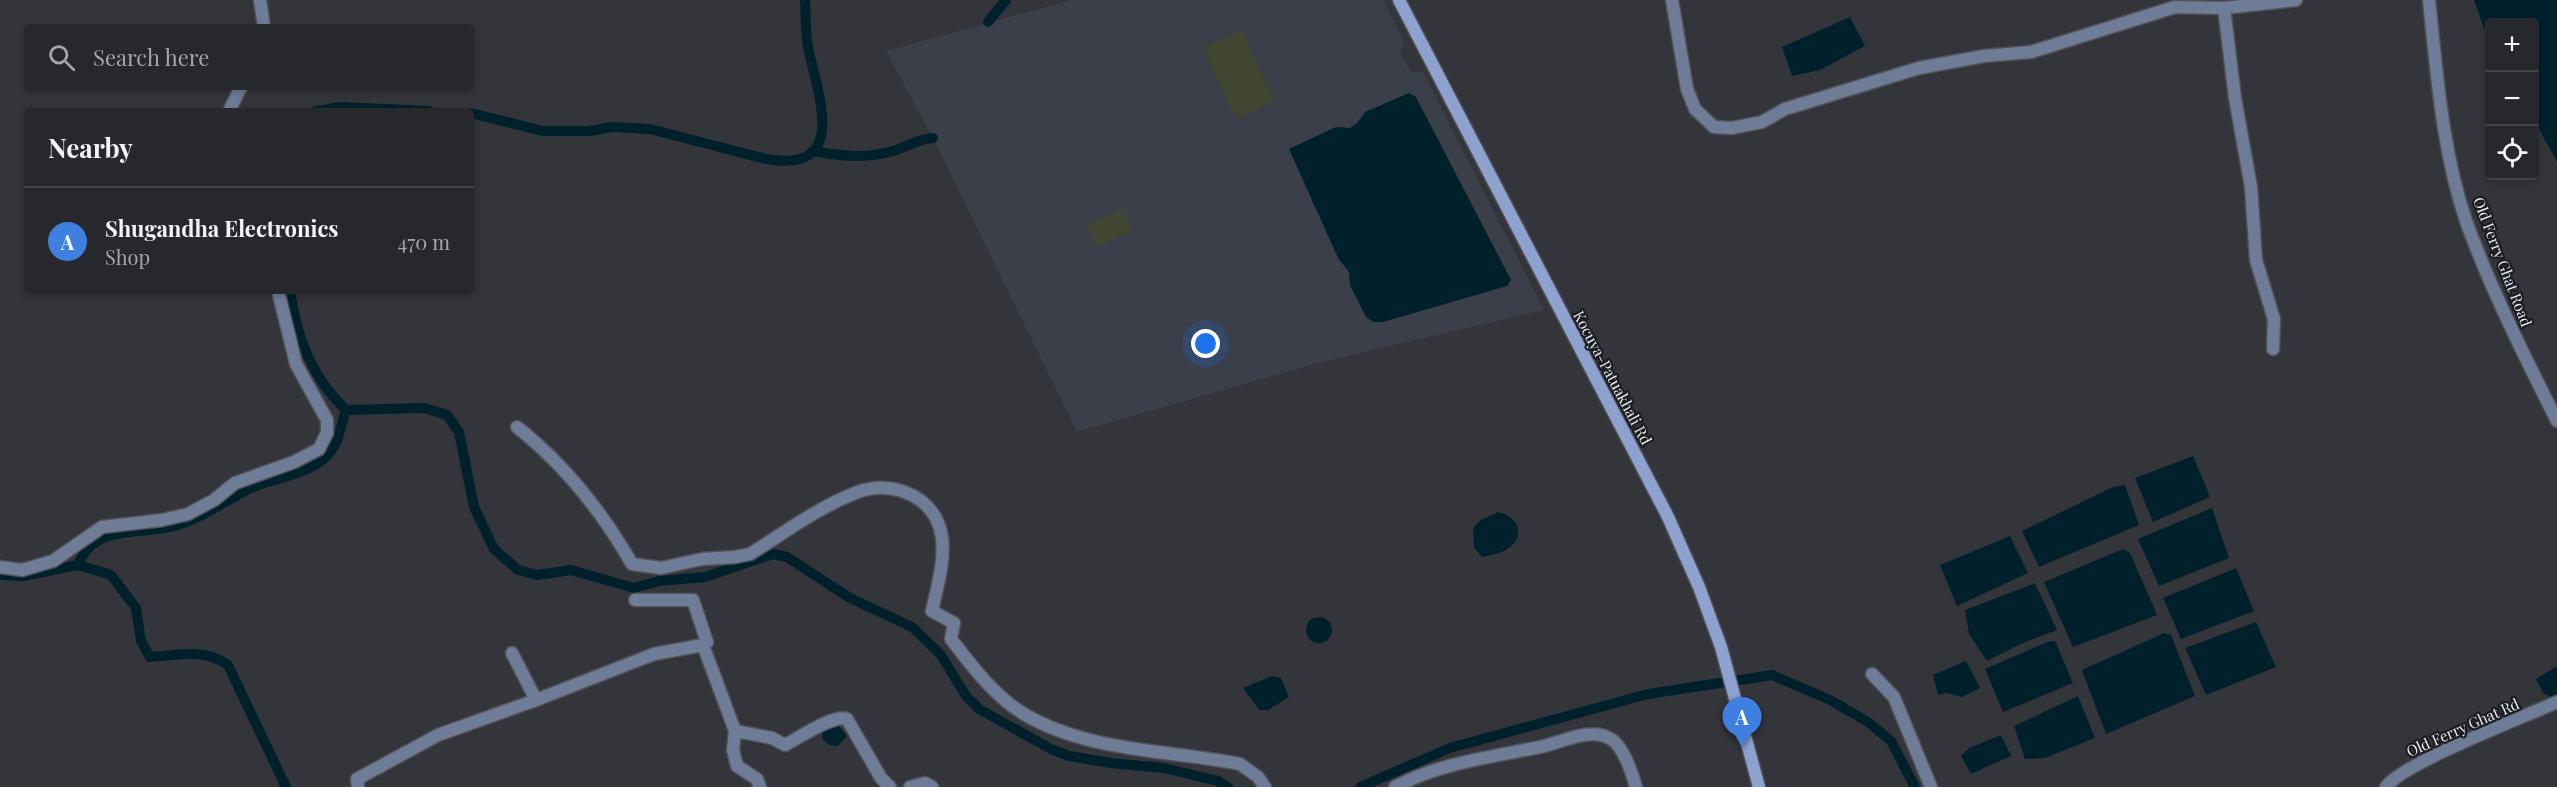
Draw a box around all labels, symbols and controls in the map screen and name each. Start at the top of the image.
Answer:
map controls [2485,18,2539,180]
button: + [2485,18,2539,72]
search box [24,24,474,90]
icon: search [45,41,78,74]
text: Search here [93,42,209,72]
button: − [2485,72,2539,126]
button: locate [2485,126,2539,180]
text: Nearby [48,130,133,165]
street label: Old Ferry Ghat Road [2469,194,2537,330]
text: Shugandha Electronics [105,213,338,243]
text: A [61,228,74,255]
text: 470 m [398,228,450,255]
text: Shop [105,243,150,270]
street label: Kocuya-Patuakhali Rd [1569,307,1657,448]
your location [1191,329,1220,358]
street label: Old Ferry Ghat Rd [2403,693,2522,761]
pin: A [1722,698,1762,747]

